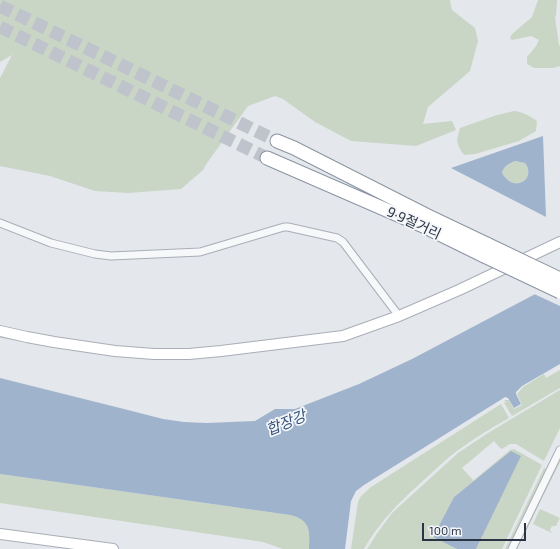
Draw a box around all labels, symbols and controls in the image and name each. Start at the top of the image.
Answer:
street label: 9·9절거리 [384,203,444,243]
water label: 합장강 [263,407,309,439]
scale bar [424,515,528,541]
text: 100 m [429,523,461,537]

